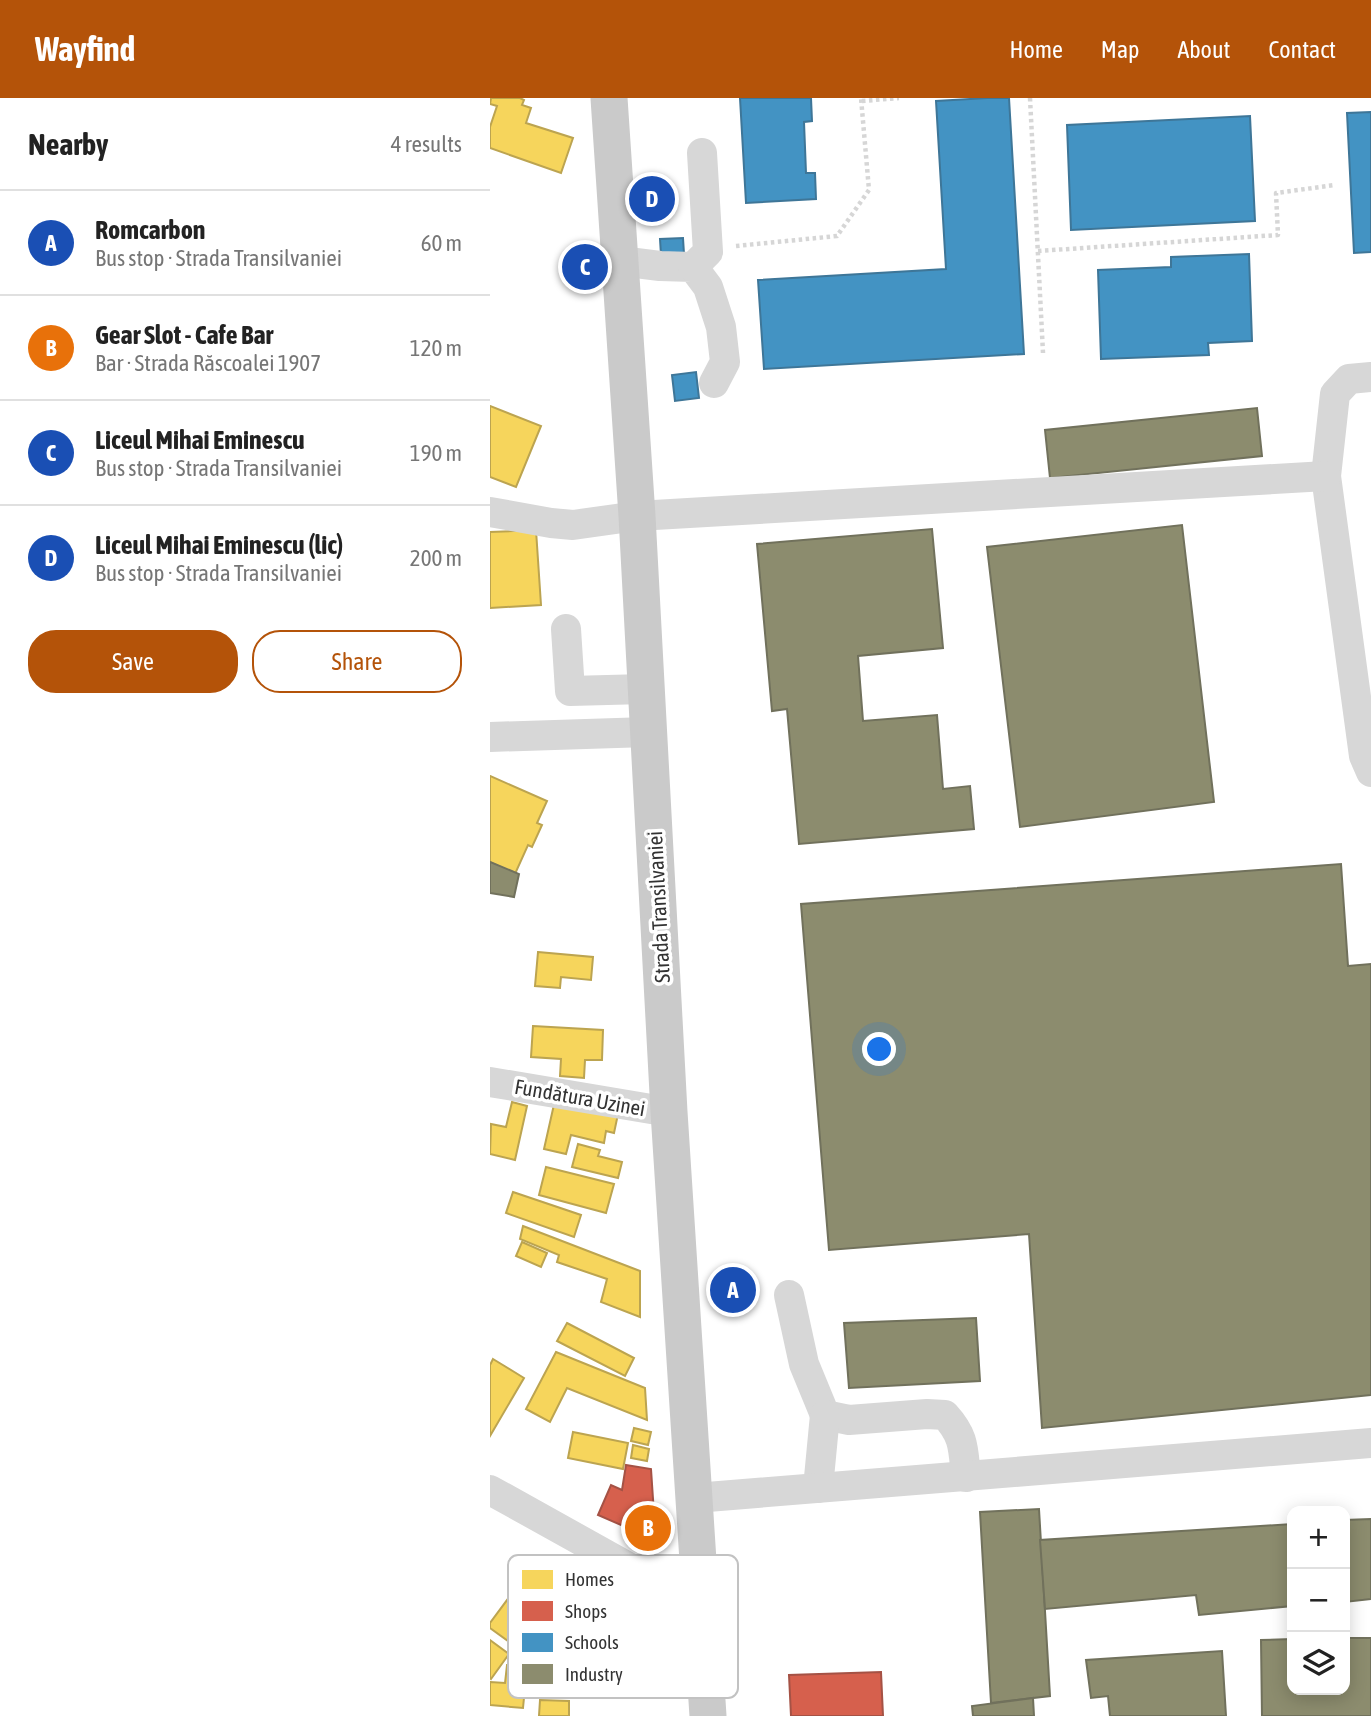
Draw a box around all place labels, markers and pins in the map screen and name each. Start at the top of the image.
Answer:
pin: D [629,173,675,225]
pin: C [562,241,608,293]
pin: A [710,1264,756,1316]
pin: B [625,1502,671,1554]

